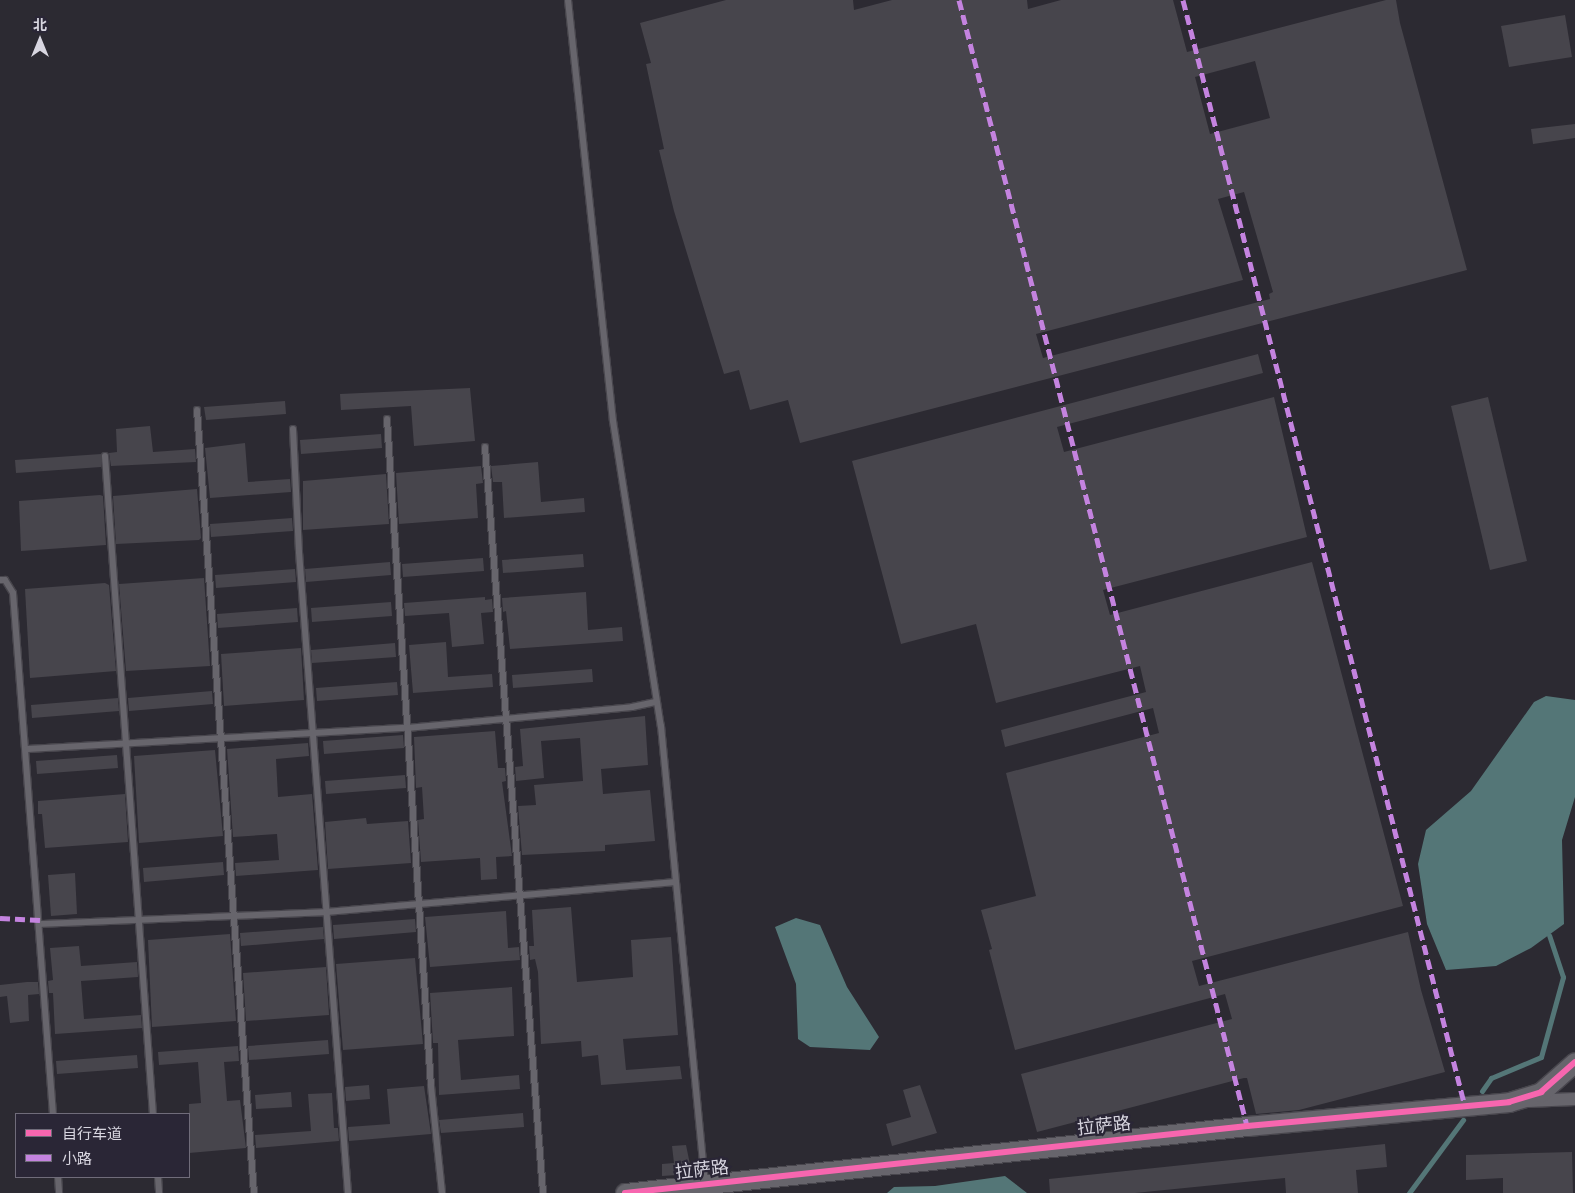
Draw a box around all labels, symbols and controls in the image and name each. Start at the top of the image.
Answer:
north arrow [15,15,65,65]
text: 北 [33,16,47,34]
street label: 拉萨路 [1076,1112,1132,1140]
legend [15,1113,190,1178]
text: 自行车道 [62,1124,122,1144]
text: 小路 [62,1149,92,1169]
street label: 拉萨路 [674,1156,730,1184]

